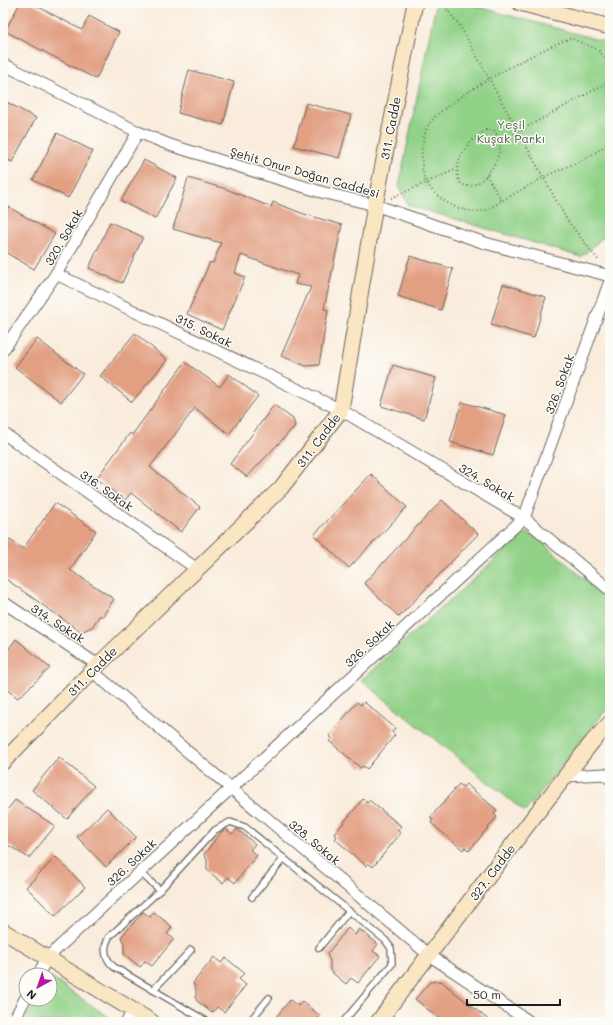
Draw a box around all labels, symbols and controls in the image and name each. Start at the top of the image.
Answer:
street label: 311. Cadde [376,95,404,161]
park label: Yeşil Kuşak Parkı [477,116,545,146]
street label: Şehit Onur Doğan Caddesi [228,143,382,201]
street label: 320. Sokak [40,206,86,268]
street label: 315. Sokak [173,309,235,351]
street label: 326. Sokak [541,352,577,416]
street label: 311. Cadde [292,410,344,470]
street label: 324. Sokak [456,459,518,505]
street label: 316. Sokak [77,466,137,514]
street label: 314. Sokak [28,600,88,646]
street label: 326. Sokak [341,616,397,670]
street label: 311. Cadde [64,643,120,699]
street label: 328. Sokak [286,816,344,868]
street label: 326. Sokak [103,835,159,889]
street label: 327. Cadde [466,841,518,903]
north arrow [18,967,58,1007]
scale bar [467,981,560,1007]
text: 50 m [473,986,501,1002]
text: N [23,987,39,1003]

